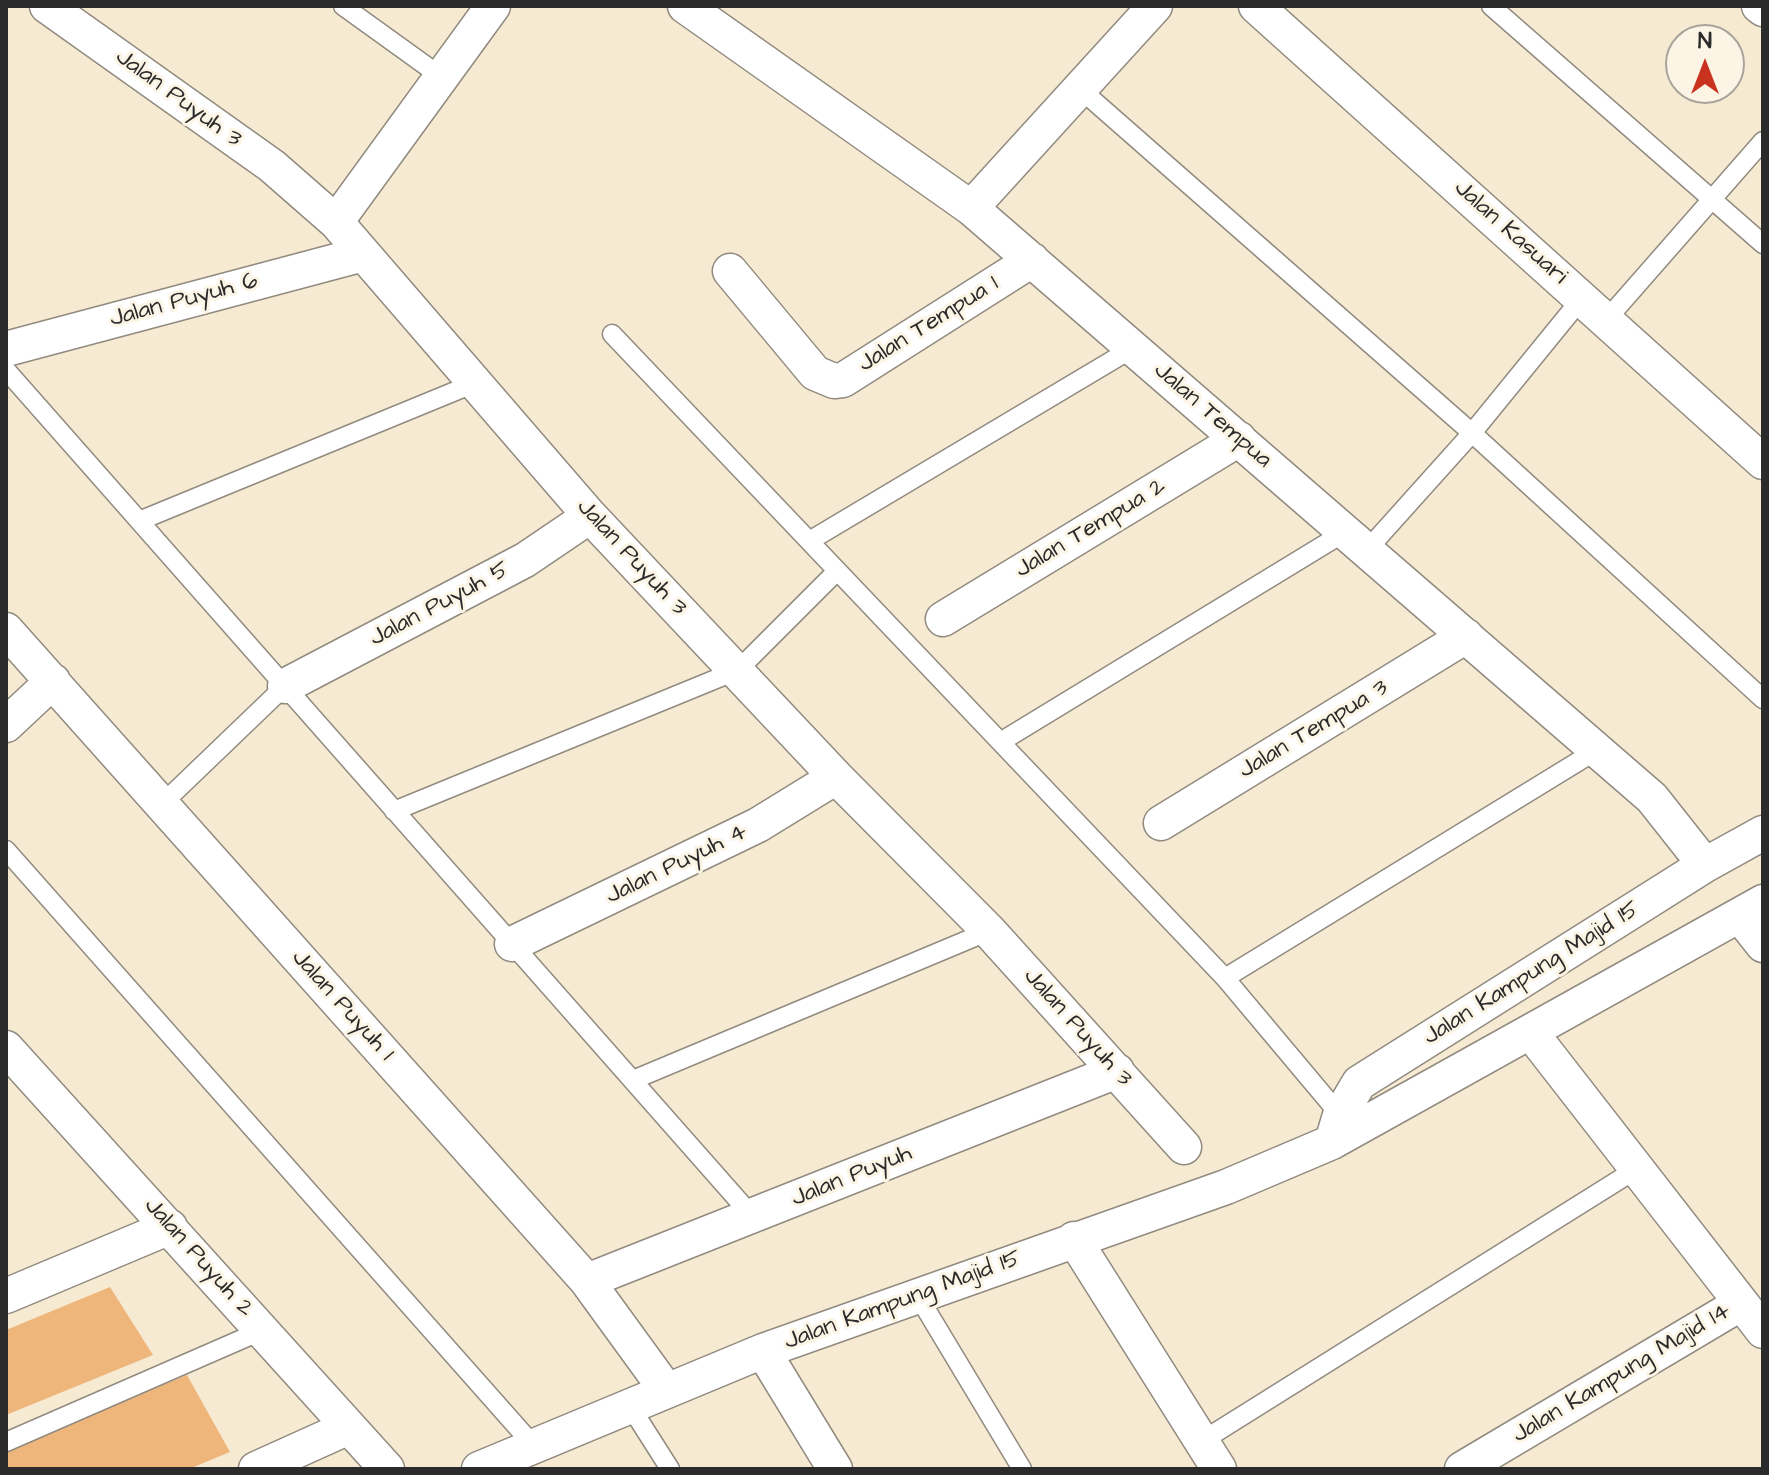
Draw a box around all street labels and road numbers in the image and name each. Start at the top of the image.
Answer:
street label: Jalan Puyuh 3 [109,44,247,154]
street label: Jalan Kasuari [1447,175,1573,291]
street label: Jalan Puyuh 6 [107,267,261,335]
street label: Jalan Tempua 1 [854,271,1004,379]
street label: Jalan Tempua [1147,357,1277,475]
street label: Jalan Tempua 2 [1011,473,1171,585]
street label: Jalan Puyuh 3 [570,494,692,622]
street label: Jalan Puyuh 5 [365,556,515,654]
street label: Jalan Tempua 3 [1234,674,1394,786]
street label: Jalan Puyuh 4 [602,818,752,912]
street label: Jalan Kampung Majid 15 [1419,896,1645,1052]
street label: Jalan Puyuh 1 [284,944,400,1068]
street label: Jalan Puyuh 3 [1016,963,1138,1093]
street label: Jalan Puyuh [788,1140,916,1214]
street label: Jalan Puyuh 2 [137,1192,259,1324]
street label: Jalan Kampung Majid 15 [781,1245,1025,1357]
street label: Jalan Kampung Majid 14 [1508,1298,1736,1450]

